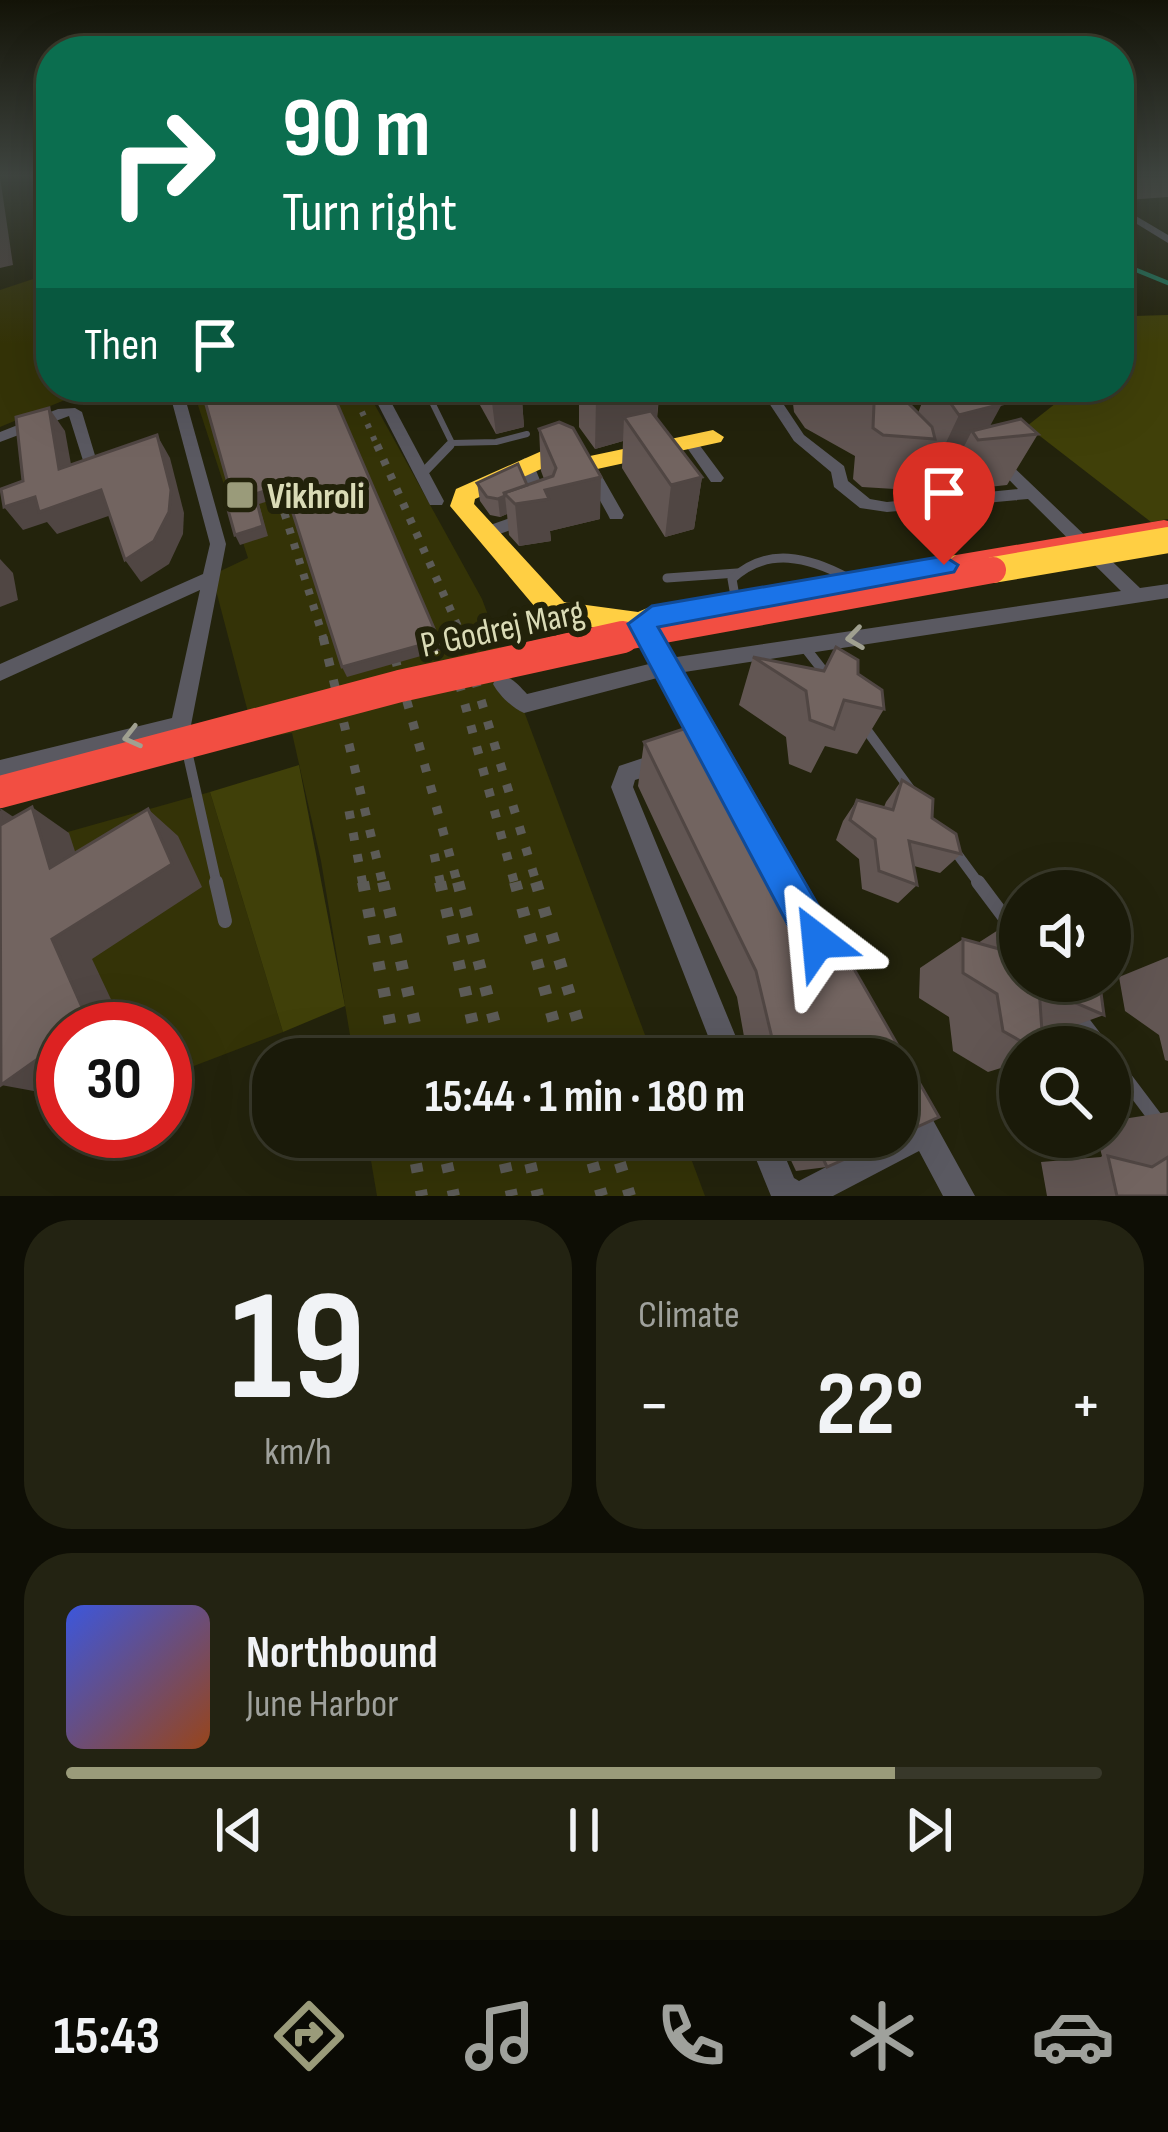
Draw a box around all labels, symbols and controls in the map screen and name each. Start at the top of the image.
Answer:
text: 90 m [282,79,431,180]
icon: right [84,84,240,240]
text: Turn right [282,181,457,246]
icon: arrive [182,312,248,378]
text: Then [84,318,158,373]
pin [893,442,995,565]
icon: arrive [911,460,977,526]
place label: Vikhroli [267,476,365,519]
marker: Vikhroli [224,479,256,511]
street label: P. Godrej Marg [417,591,588,668]
one-way arrow [845,624,865,650]
one-way arrow [122,723,142,748]
map controls [999,870,1131,1158]
button: sound [999,870,1131,1002]
position arrow [755,878,881,1004]
speed limit sign: 30 [36,1002,192,1158]
button: search [999,1026,1131,1158]
text: 15:44 · 1 min · 180 m [425,1070,745,1125]
text: 19 [230,1257,366,1444]
text: Climate [638,1292,740,1339]
text: 22° [816,1352,924,1460]
text: − [638,1367,670,1446]
text: + [1070,1367,1102,1446]
text: km/h [264,1429,332,1476]
text: Northbound [246,1626,438,1681]
text: June Harbor [246,1681,398,1728]
icon: previous [206,1797,272,1863]
icon: pause [551,1797,617,1863]
icon: next [896,1797,962,1863]
icon: directions [267,1994,351,2078]
icon: music [458,1994,542,2078]
icon: phone [649,1994,733,2078]
icon: climate [840,1994,924,2078]
icon: car [1031,1994,1115,2078]
text: 15:43 [53,2004,160,2069]

